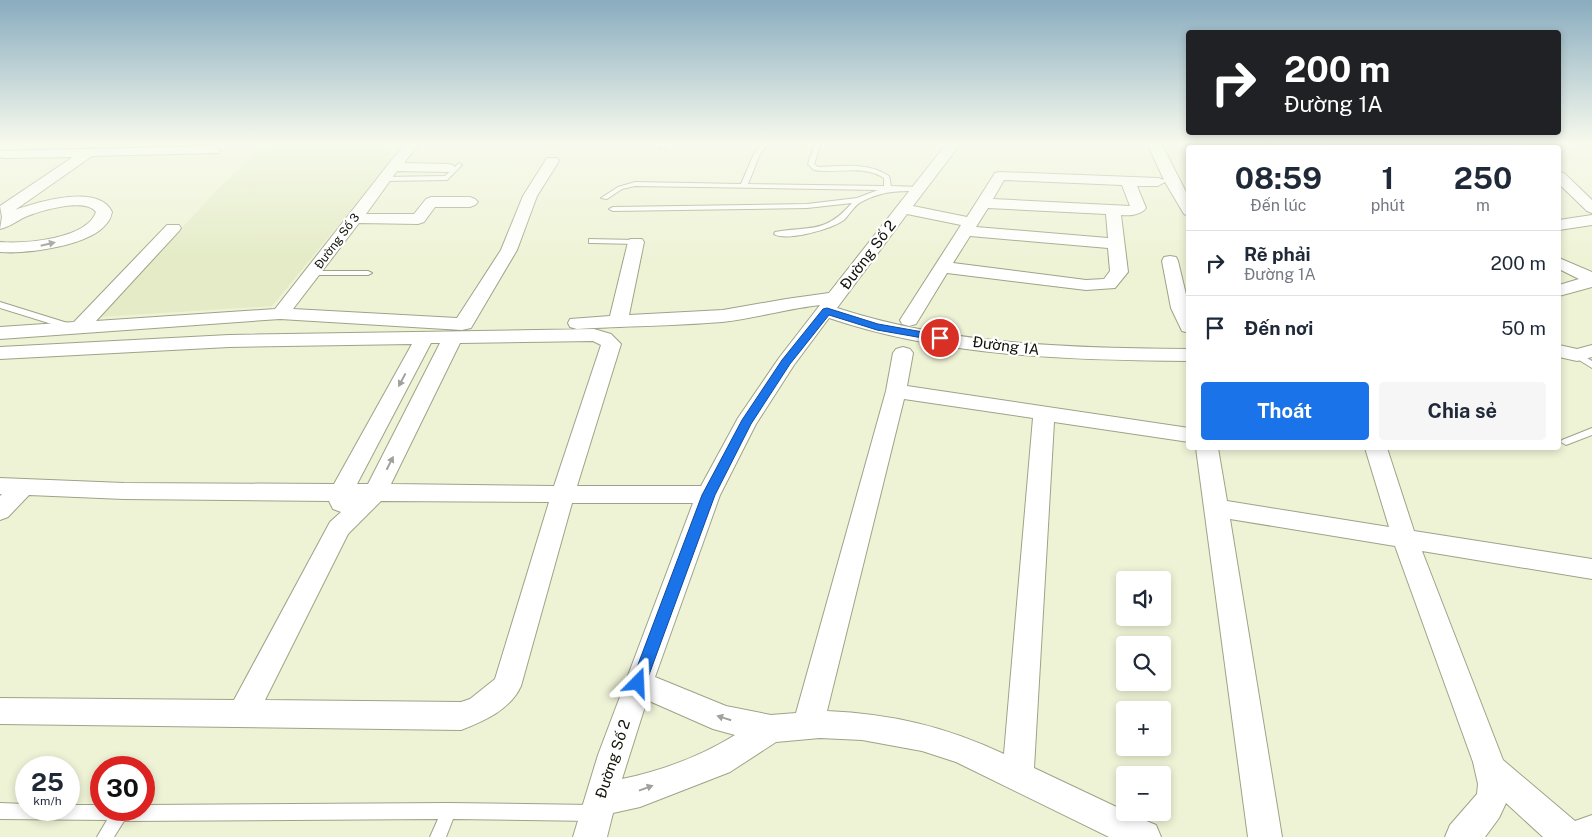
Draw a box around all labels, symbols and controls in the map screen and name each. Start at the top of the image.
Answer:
text: 200 m [1284,49,1390,90]
icon: right [1201,50,1266,115]
text: Đường 1A [1284,91,1383,117]
text: 08:59 [1235,160,1322,196]
text: 1 [1381,160,1394,196]
text: 250 [1454,160,1512,196]
text: Đến lúc [1250,196,1306,215]
text: phút [1371,196,1405,215]
text: m [1476,196,1490,215]
street label: Đường Số 3 [312,211,362,271]
street label: Đường Số 2 [836,217,899,292]
one-way arrow [41,240,56,248]
text: Rẽ phải [1244,243,1311,265]
icon: right [1201,249,1229,277]
text: 200 m [1490,252,1546,274]
text: Đường 1A [1244,265,1316,284]
icon: arrive [1201,314,1229,342]
pin [919,317,961,359]
text: Đến nơi [1244,317,1313,339]
text: 50 m [1501,317,1546,339]
icon: arrive [926,324,954,352]
street label: Đường 1A [972,333,1041,358]
one-way arrow [398,373,406,387]
button: Thoát [1201,382,1369,440]
button: Chia sẻ [1379,382,1546,440]
one-way arrow [386,456,394,470]
map controls [1116,571,1171,821]
button: sound [1116,571,1171,626]
button: search [1116,636,1171,691]
position arrow [611,656,663,708]
button: + [1116,701,1171,756]
one-way arrow [716,714,731,722]
street label: Đường Số 2 [592,717,633,800]
speed limit sign: 30 [90,756,155,821]
button: − [1116,766,1171,821]
text: 25 [31,767,64,797]
one-way arrow [639,784,654,791]
text: km/h [33,794,62,808]

